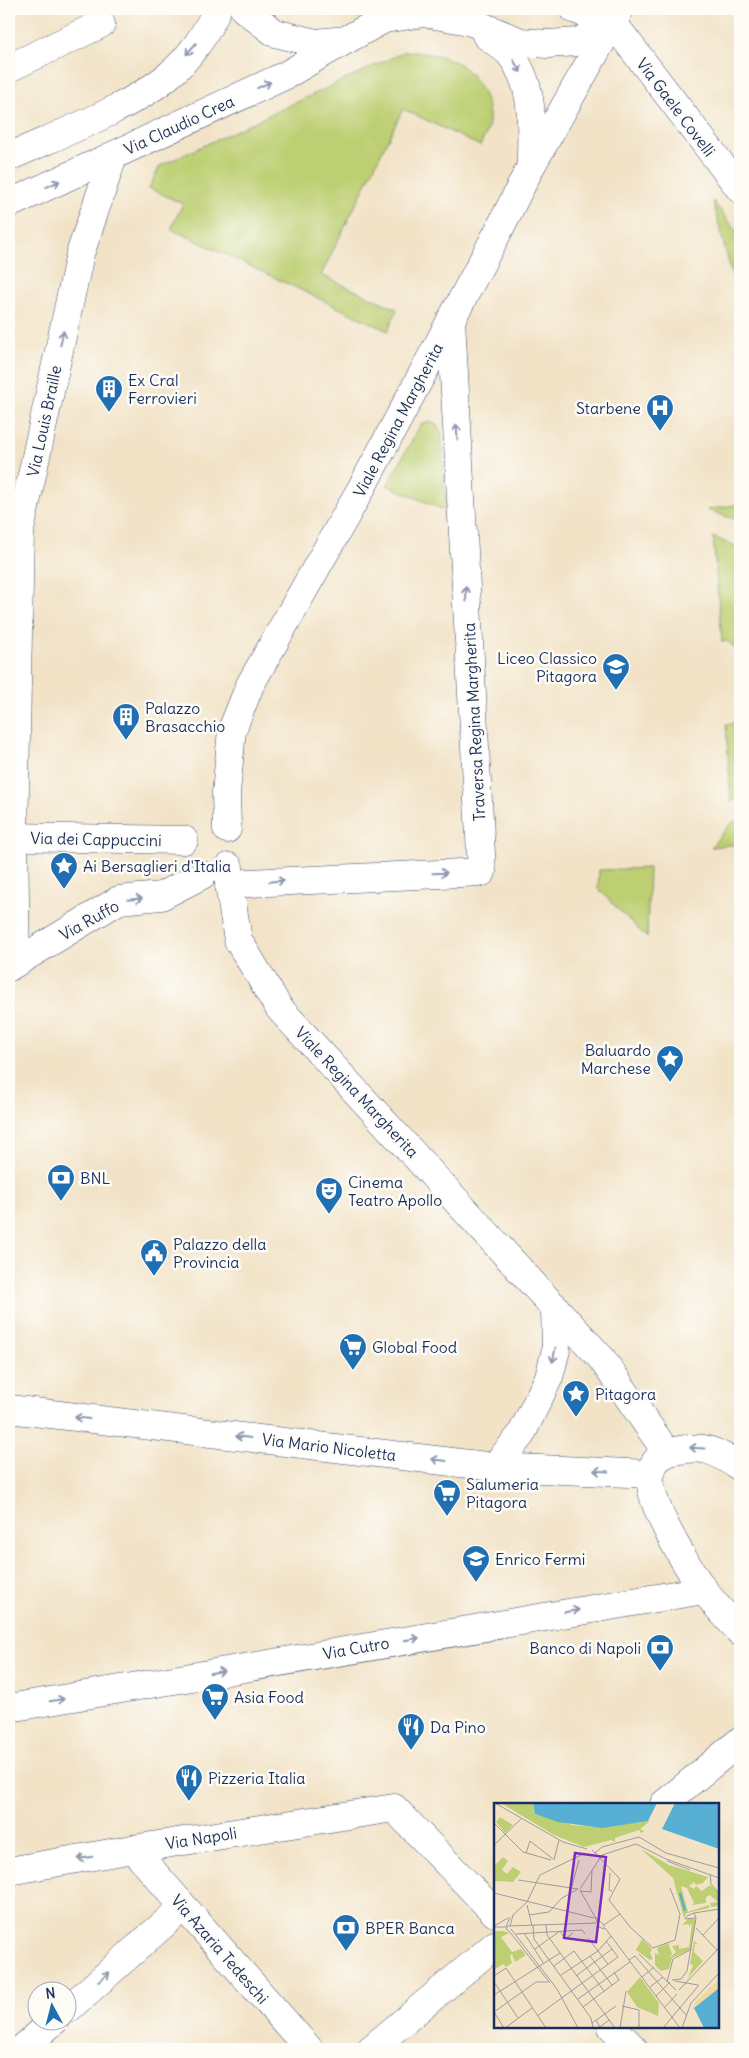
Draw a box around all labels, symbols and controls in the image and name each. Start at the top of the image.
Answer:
one-way arrow [185,43,197,56]
street label: Via Gaele Covelli [632,54,720,160]
one-way arrow [512,59,522,73]
one-way arrow [256,80,271,90]
street label: Via Claudio Crea [121,91,237,159]
one-way arrow [45,179,60,188]
one-way arrow [57,330,67,346]
street label: Viale Regina Margherita [349,340,447,500]
street label: Via Louis Braille [22,363,66,479]
place label: Ex Cral Ferrovieri [128,370,197,408]
building icon: Ex Cral Ferrovieri [94,374,124,413]
hospital icon: Starbene [645,393,675,432]
place label: Starbene [576,398,641,418]
one-way arrow [453,424,462,440]
one-way arrow [462,587,471,603]
street label: Traversa Regina Margherita [459,622,489,822]
place label: Liceo Classico Pitagora [497,648,597,686]
school or university icon: Liceo Classico Pitagora [601,652,631,691]
place label: Palazzo Brasacchio [145,698,225,736]
building icon: Palazzo Brasacchio [111,702,141,741]
street label: Via dei Cappuccini [30,828,162,850]
place icon: Ai Bersaglieri d'Italia [49,851,79,890]
place label: Ai Bersaglieri d'Italia [83,856,231,876]
one-way arrow [432,869,448,878]
one-way arrow [269,876,285,885]
one-way arrow [127,894,143,904]
street label: Via Ruffo [56,895,122,945]
street label: Viale Regina Margherita [291,1022,423,1162]
place label: Baluardo Marchese [581,1040,651,1078]
place icon: Baluardo Marchese [655,1044,685,1083]
bank icon: BNL [46,1163,76,1202]
place label: BNL [80,1168,111,1188]
place label: Cinema Teatro Apollo [348,1172,442,1210]
theatre icon: Cinema Teatro Apollo [314,1176,344,1215]
place label: Palazzo della Provincia [173,1234,266,1272]
public building icon: Palazzo della Provincia [139,1238,169,1277]
supermarket icon: Global Food [338,1332,368,1371]
place label: Global Food [372,1337,457,1357]
one-way arrow [549,1347,558,1363]
place icon: Pitagora [561,1379,591,1418]
place label: Pitagora [595,1384,656,1404]
one-way arrow [74,1413,90,1423]
street label: Via Mario Nicoletta [261,1429,397,1465]
one-way arrow [236,1432,252,1442]
one-way arrow [689,1444,705,1453]
one-way arrow [432,1455,448,1465]
one-way arrow [594,1467,610,1476]
place label: Salumeria Pitagora [466,1474,539,1512]
supermarket icon: Salumeria Pitagora [432,1478,462,1517]
school or university icon: Enrico Fermi [461,1544,491,1583]
place label: Enrico Fermi [495,1549,585,1569]
one-way arrow [563,1606,579,1616]
street label: Via Cutro [321,1632,391,1664]
one-way arrow [403,1633,419,1643]
bank icon: Banco di Napoli [645,1633,675,1672]
place label: Banco di Napoli [529,1638,641,1658]
one-way arrow [209,1667,225,1677]
supermarket icon: Asia Food [200,1682,230,1721]
place label: Asia Food [234,1687,304,1707]
one-way arrow [48,1694,64,1704]
restaurant icon: Da Pino [396,1712,426,1751]
place label: Da Pino [430,1717,486,1737]
restaurant icon: Pizzeria Italia [174,1763,204,1802]
place label: Pizzeria Italia [208,1768,305,1788]
inset map [494,1803,719,2028]
street label: Via Napoli [164,1823,238,1853]
one-way arrow [77,1853,93,1863]
street label: Via Azaria Tedeschi [167,1890,273,2008]
bank icon: BPER Banca [331,1913,361,1952]
place label: BPER Banca [365,1918,455,1938]
one-way arrow [97,1972,110,1983]
north arrow [28,1980,78,2030]
text: N [45,1984,56,2003]

